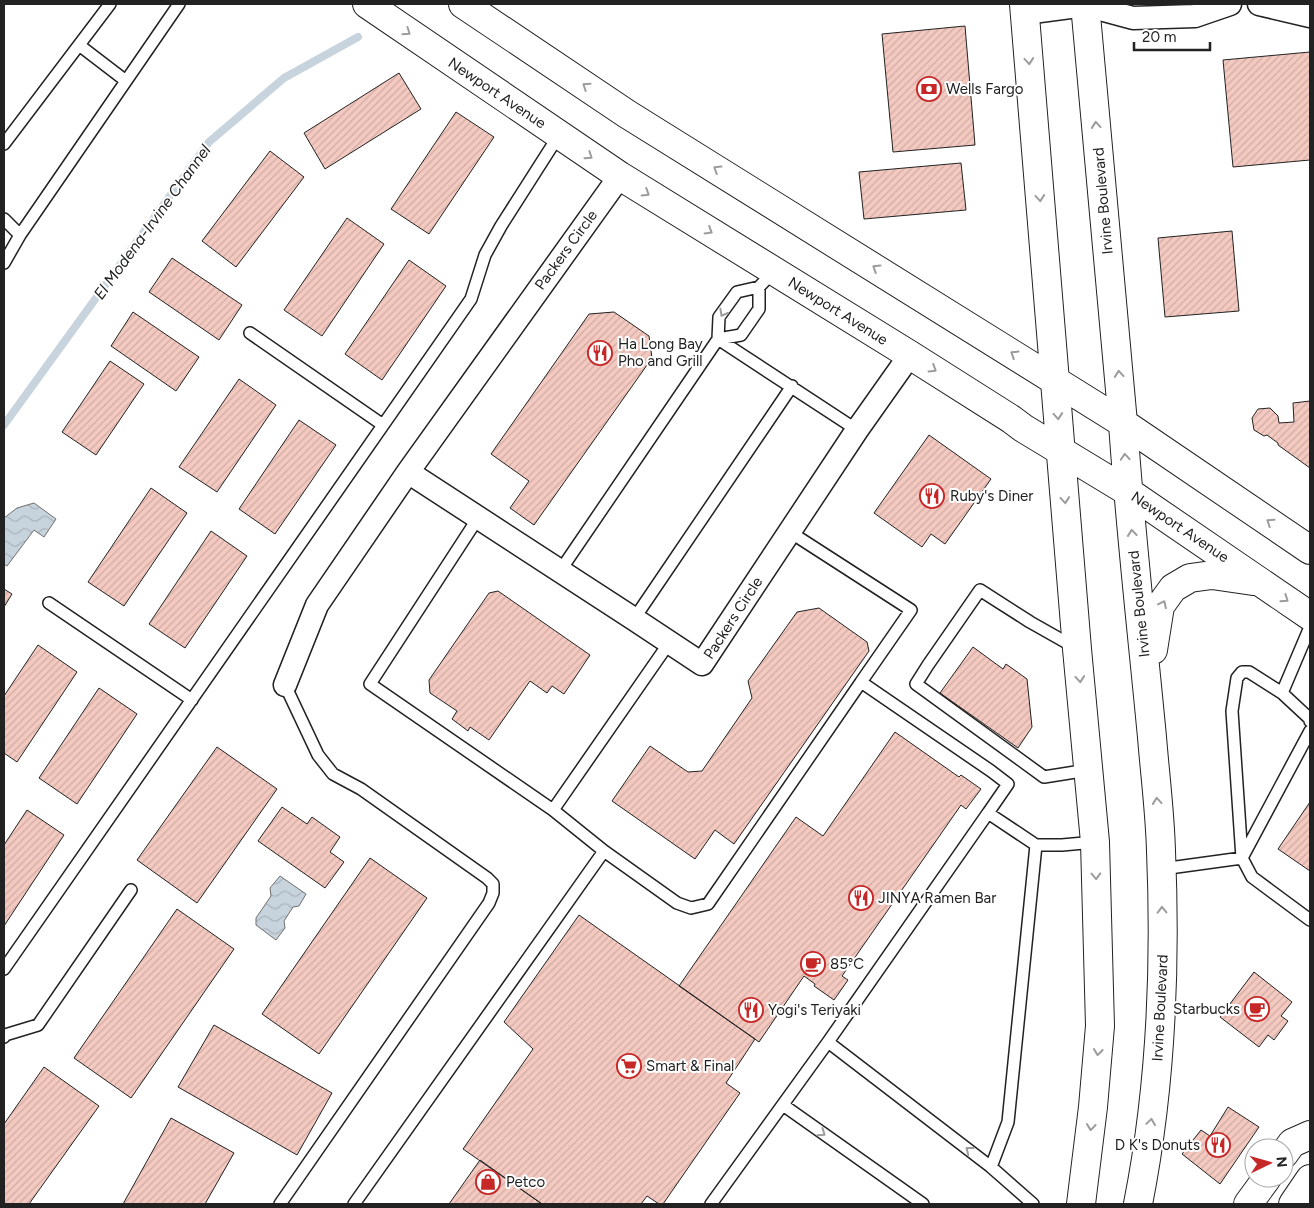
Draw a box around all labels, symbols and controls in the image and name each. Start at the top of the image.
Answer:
scale bar [1134,20,1210,52]
one-way arrow [401,26,411,35]
text: 20 m [1142,28,1176,46]
street label: Newport Avenue [445,54,549,132]
one-way arrow [1023,58,1034,66]
bank icon: Wells Fargo [916,76,942,102]
place label: Wells Fargo [946,80,1024,98]
one-way arrow [583,83,592,93]
one-way arrow [1091,121,1102,129]
water label: El Modena-Irvine Channel [90,141,215,303]
street label: Irvine Boulevard [1089,147,1117,255]
one-way arrow [584,150,593,159]
one-way arrow [714,166,723,176]
one-way arrow [641,186,650,196]
one-way arrow [1035,194,1046,202]
street label: Packers Circle [531,207,601,293]
one-way arrow [704,225,713,235]
one-way arrow [873,265,882,275]
street label: Newport Avenue [785,273,891,349]
one-way arrow [719,308,729,317]
place label: Ha Long Bay Pho and Grill [618,335,703,370]
restaurant icon: Ha Long Bay Pho and Grill [587,340,613,366]
one-way arrow [1011,351,1020,360]
one-way arrow [928,363,937,373]
one-way arrow [1113,370,1124,378]
one-way arrow [1052,412,1063,420]
one-way arrow [1120,453,1131,461]
restaurant icon: Ruby's Diner [919,483,945,509]
place label: Ruby's Diner [950,487,1033,505]
street label: Newport Avenue [1128,488,1232,566]
one-way arrow [1059,496,1070,504]
one-way arrow [1266,519,1276,528]
one-way arrow [1127,529,1138,537]
street label: Irvine Boulevard [1124,550,1154,658]
street label: Packers Circle [700,574,766,662]
one-way arrow [1280,593,1289,603]
one-way arrow [1157,601,1167,610]
one-way arrow [1074,675,1085,683]
one-way arrow [1152,797,1163,805]
one-way arrow [1091,872,1101,880]
restaurant icon: JINYA Ramen Bar [848,885,874,911]
place label: JINYA Ramen Bar [878,889,996,907]
one-way arrow [1157,906,1168,914]
cafe icon: 85°C [800,951,826,977]
street label: Irvine Boulevard [1148,954,1172,1062]
place label: 85°C [830,955,864,973]
cafe icon: Starbucks [1244,996,1270,1022]
restaurant icon: Yogi's Teriyaki [738,997,764,1023]
place label: Starbucks [1173,1000,1240,1018]
place label: Yogi's Teriyaki [768,1001,861,1019]
one-way arrow [1093,1048,1104,1056]
supermarket icon: Smart & Final [616,1053,642,1079]
place label: Smart & Final [646,1057,734,1075]
one-way arrow [1145,1117,1156,1125]
one-way arrow [1085,1123,1096,1131]
one-way arrow [817,1127,826,1136]
restaurant icon: D K's Donuts [1205,1132,1231,1158]
place label: D K's Donuts [1115,1136,1200,1154]
north arrow [1244,1138,1294,1188]
one-way arrow [966,1148,975,1156]
text: N [1273,1156,1290,1168]
shop icon: Petco [475,1169,501,1195]
place label: Petco [506,1173,545,1191]

